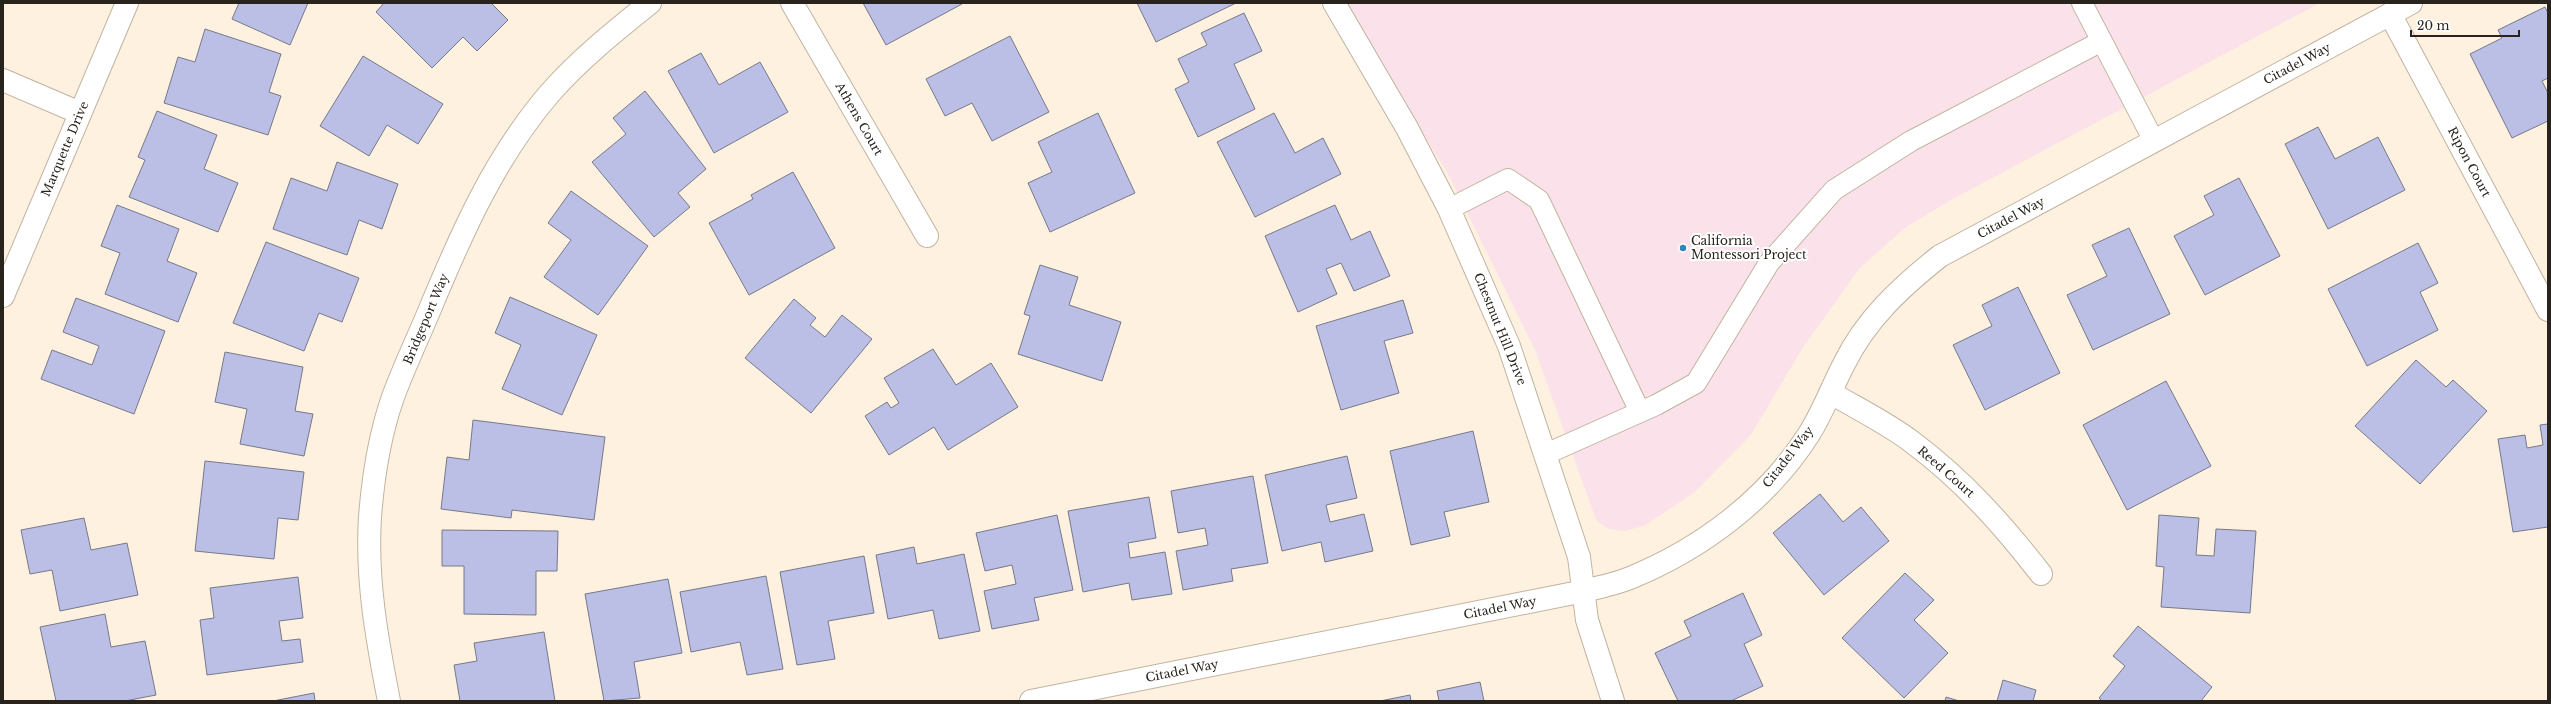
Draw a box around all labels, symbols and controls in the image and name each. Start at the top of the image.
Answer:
scale bar [2411,12,2519,38]
text: 20 m [2417,18,2449,33]
street label: Citadel Way [2261,39,2333,88]
street label: Athens Court [832,79,887,158]
street label: Marquette Drive [38,99,91,199]
street label: Ripon Court [2445,124,2494,200]
street label: Citadel Way [1975,193,2047,242]
place label: California Montessori Project [1691,233,1807,262]
marker: California Montessori Project [1678,243,1688,253]
street label: Chestnut Hill Drive [1471,270,1530,387]
street label: Bridgeport Way [400,271,452,367]
street label: Citadel Way [1759,423,1816,490]
street label: Reed Court [1915,443,1978,501]
street label: Citadel Way [1462,593,1538,622]
street label: Citadel Way [1144,656,1220,685]

